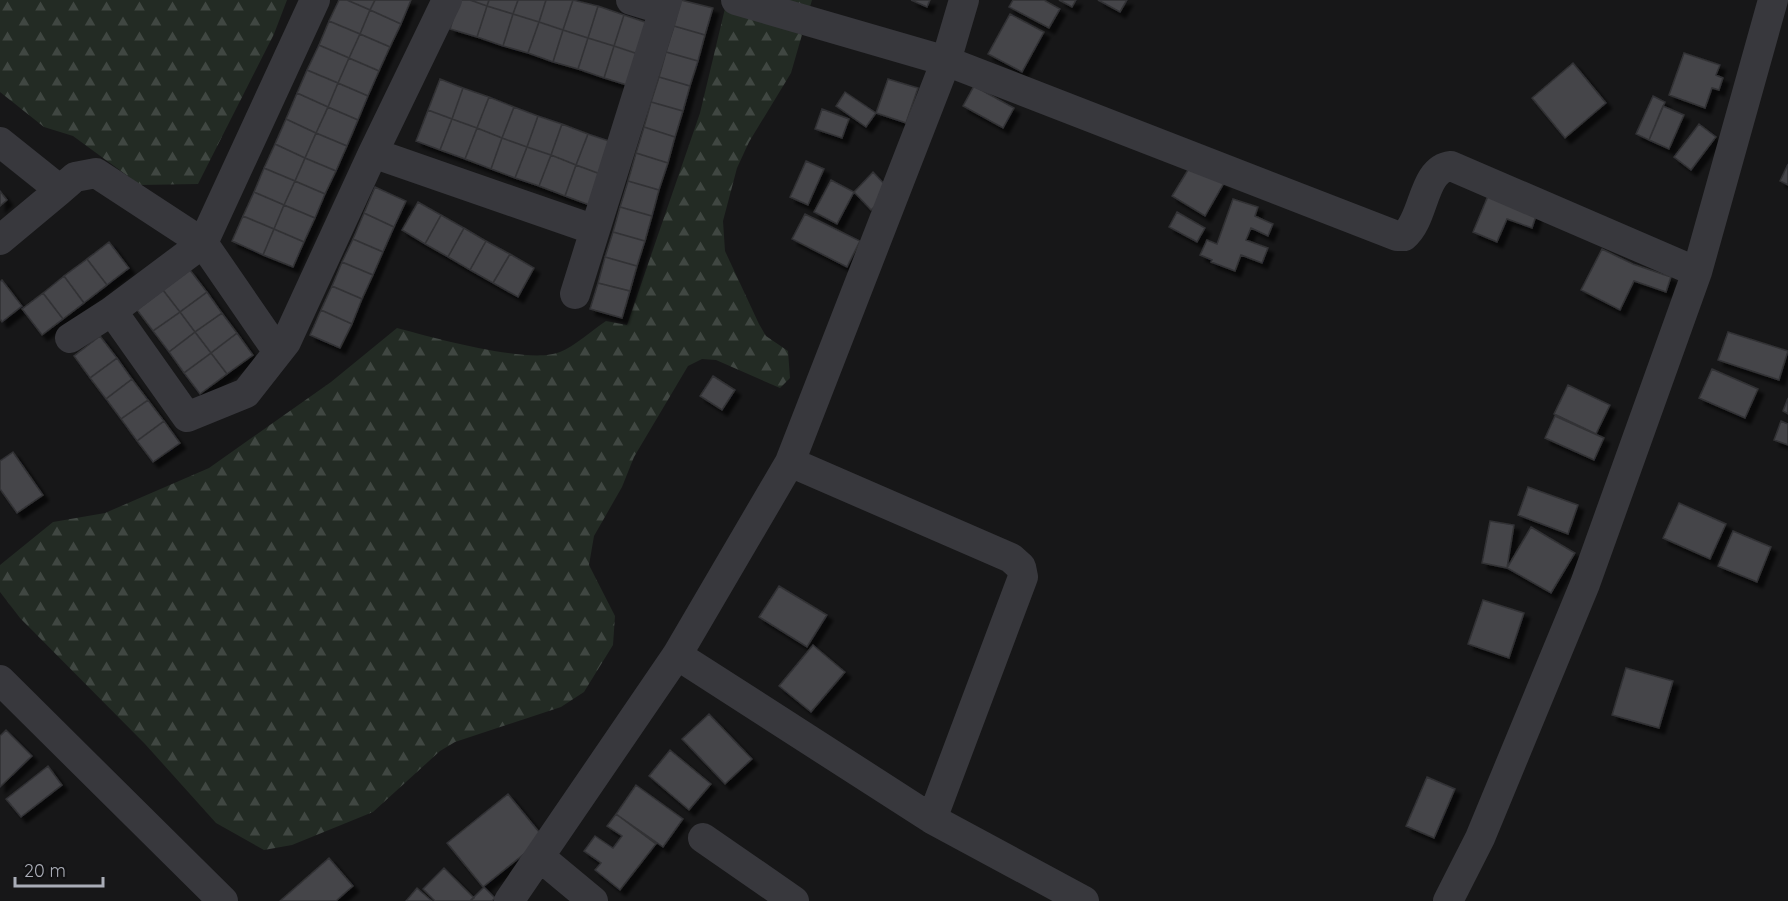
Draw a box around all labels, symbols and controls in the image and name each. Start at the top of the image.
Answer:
scale bar [15,850,104,888]
text: 20 m [24,859,66,882]

